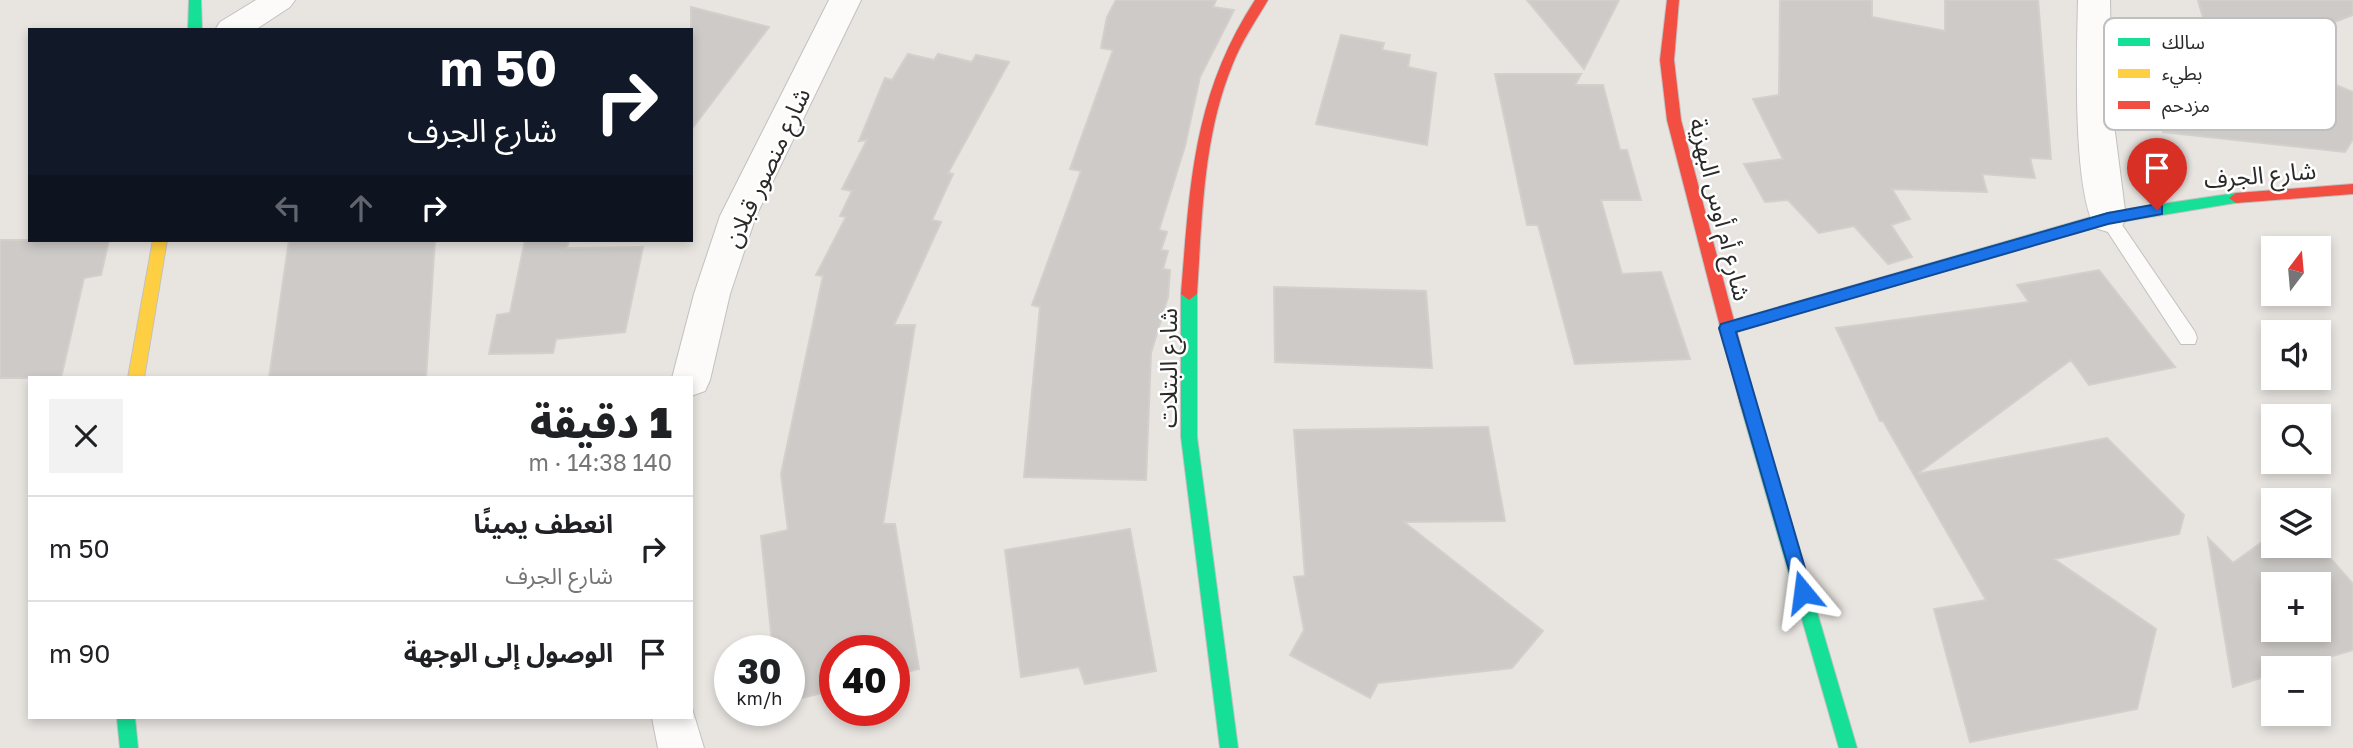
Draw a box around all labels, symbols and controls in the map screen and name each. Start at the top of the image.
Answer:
legend [2104,18,2336,130]
text: سالك [2162,30,2205,53]
text: 50 m [440,38,557,97]
icon: right [581,56,672,147]
text: بطيء [2162,61,2202,88]
street label: شارع منصور قبلان [716,83,819,253]
text: مزدحم [2162,93,2210,120]
text: شارع الجرف [407,111,557,149]
street label: شارع أم أوس البهزية [1679,115,1758,305]
pin [2127,138,2187,210]
icon: arrive [2138,149,2176,187]
street label: شارع الجرف [2203,155,2318,197]
icon: left [269,189,307,227]
icon: ahead [342,189,380,227]
icon: right [415,189,453,227]
north arrow [2261,236,2331,306]
map controls [2261,236,2331,726]
street label: شارع البتلات [1153,308,1186,428]
button: sound [2261,320,2331,390]
text: 1 دقيقة [530,397,672,447]
button: close [49,399,123,473]
button: search [2261,404,2331,474]
text: 140 m · 14:38 [528,448,672,476]
button: layers [2261,488,2331,558]
text: انعطف يمينًا [474,508,613,539]
icon: right [634,530,672,568]
text: 50 m [49,533,110,564]
position arrow [1766,555,1840,629]
text: شارع الجرف [505,561,613,589]
button: + [2261,572,2331,642]
icon: arrive [634,635,672,673]
speed limit sign: 40 [819,635,910,726]
text: الوصول إلى الوجهة [404,637,613,668]
text: 90 m [49,638,110,669]
text: 30 [737,650,782,692]
button: − [2261,656,2331,726]
text: km/h [737,687,782,709]

